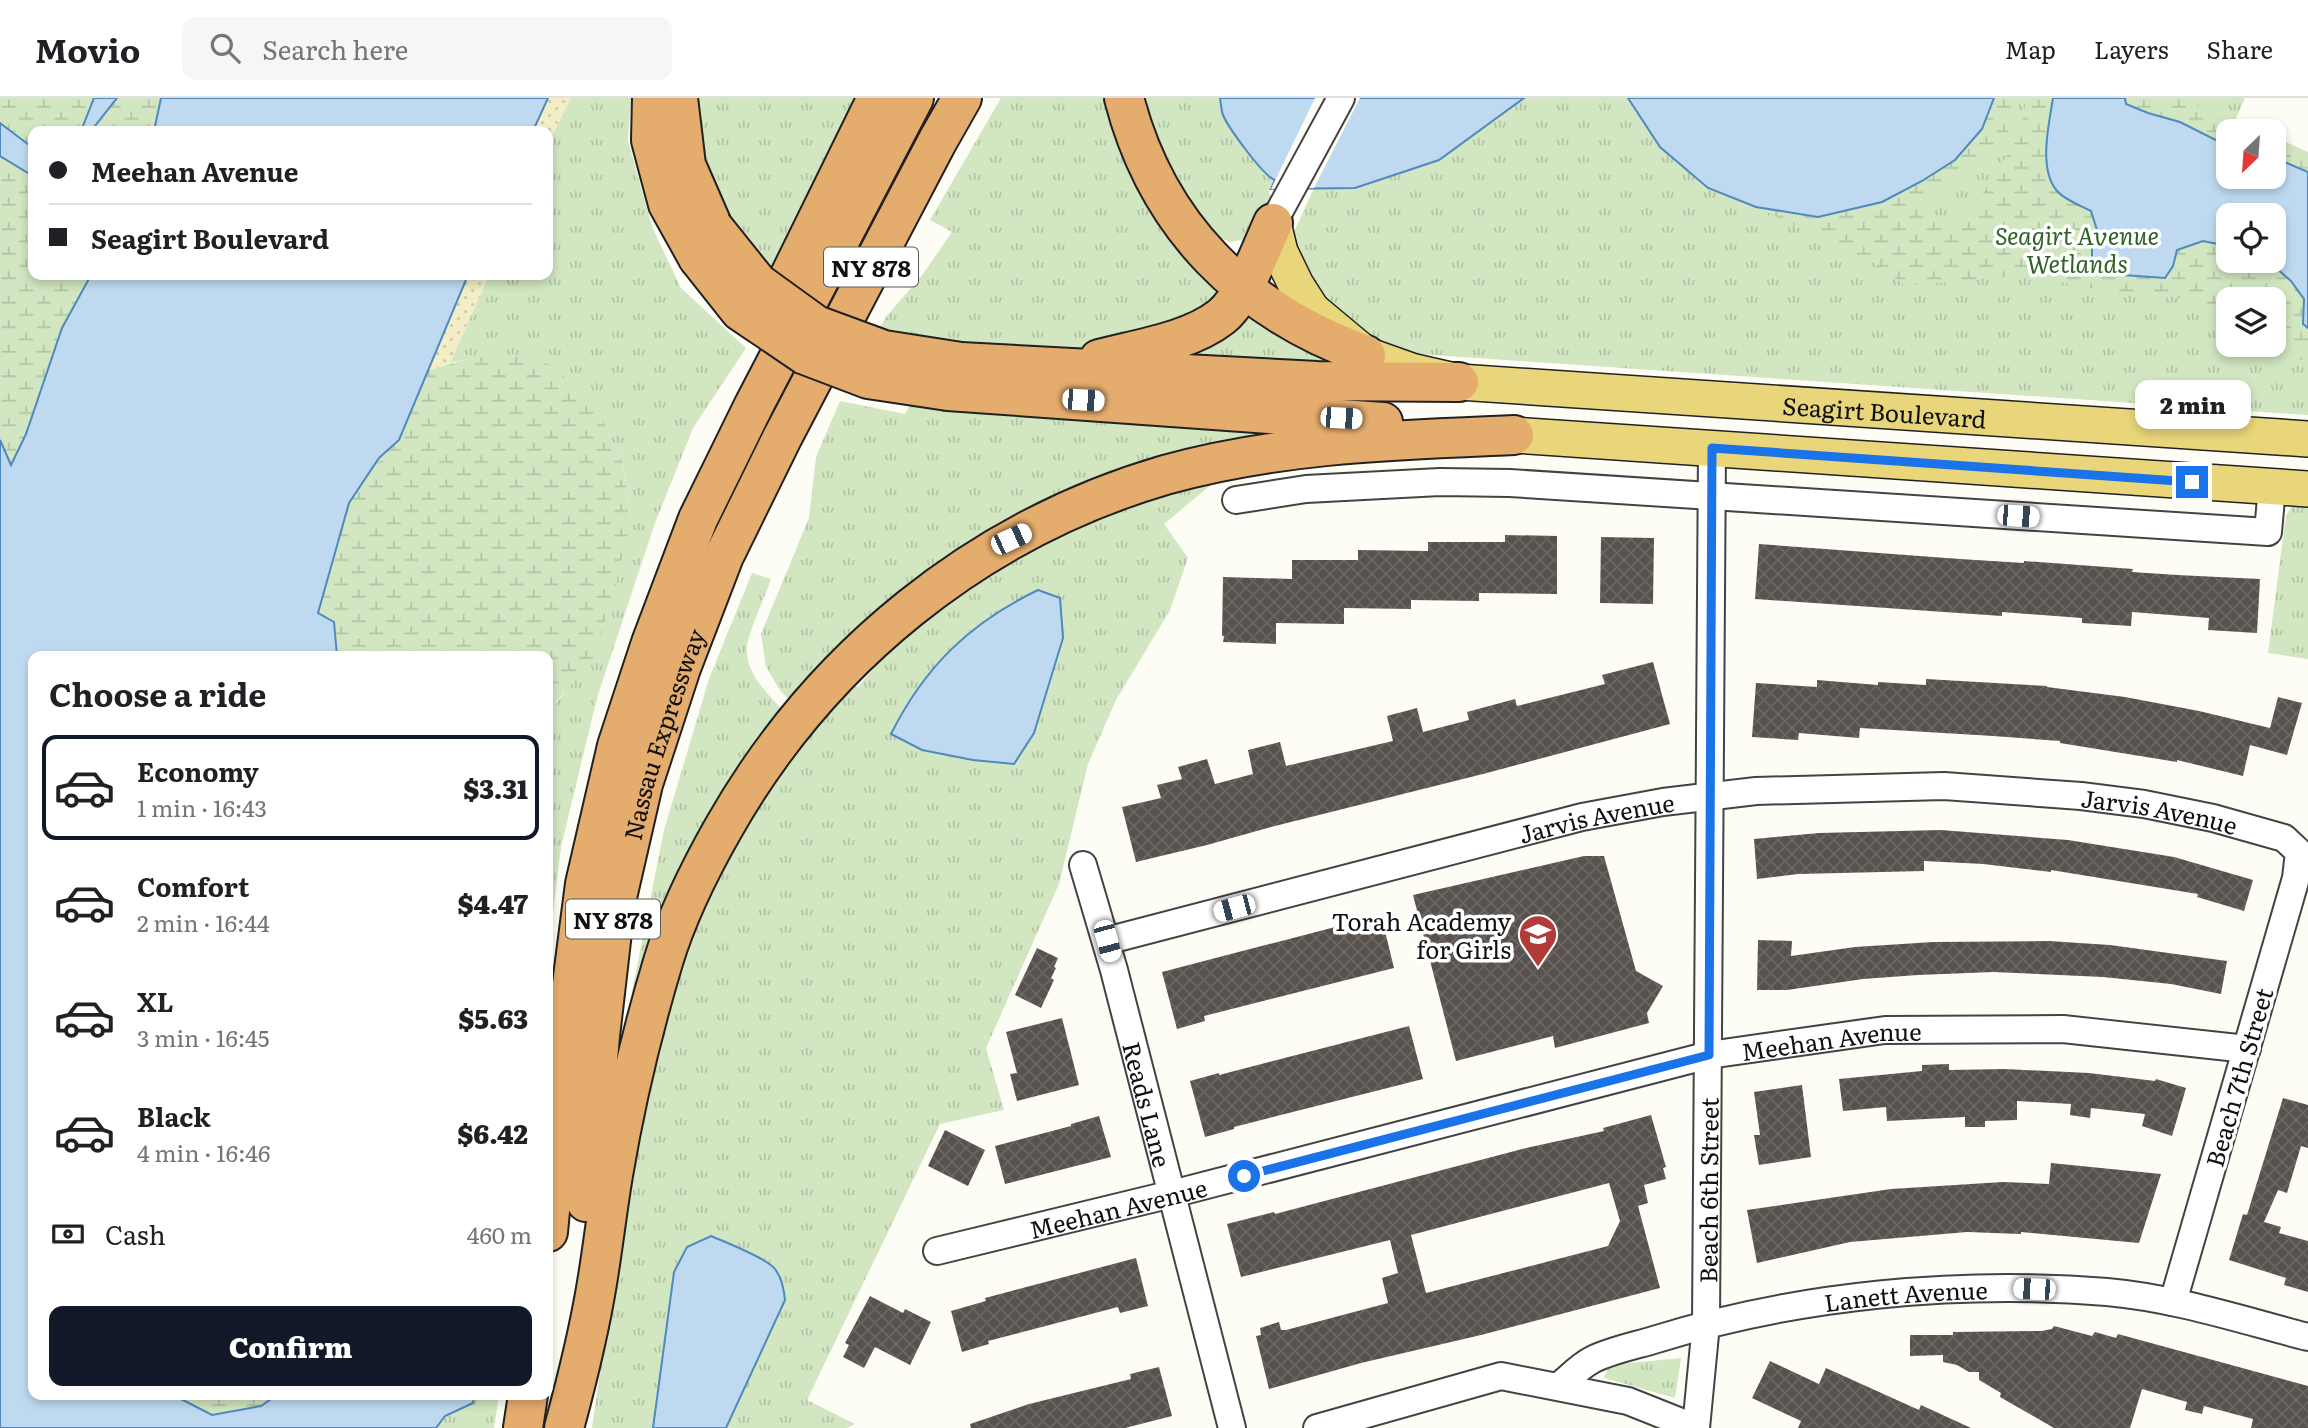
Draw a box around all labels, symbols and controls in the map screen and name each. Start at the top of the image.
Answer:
search box [182,17,672,80]
text: Movio [35,24,140,73]
icon: search [206,29,244,67]
text: Search here [262,29,408,68]
text: Map [2005,31,2056,66]
text: Layers [2094,31,2168,66]
text: Share [2206,31,2273,66]
north arrow [2216,119,2286,189]
map controls [2216,119,2286,357]
text: Meehan Avenue [91,151,299,190]
button: locate [2216,203,2286,273]
park label: Seagirt Avenue Wetlands [1995,217,2159,280]
text: Seagirt Boulevard [91,218,329,257]
road number: NY 878 [824,248,918,286]
button: layers [2216,287,2286,357]
callout: 2 min [2134,380,2250,430]
street label: Seagirt Boulevard [1781,386,1988,435]
text: 2 min [2160,387,2226,421]
car [1062,388,1105,412]
car [1320,406,1363,430]
route end [2176,466,2208,498]
car [1997,504,2040,528]
car [988,521,1035,557]
street label: Nassau Expressway [613,623,712,843]
text: Choose a ride [49,669,266,717]
text: Economy [137,751,259,790]
icon: car [53,756,116,819]
text: $3.31 [463,768,528,807]
street label: Jarvis Avenue [2079,779,2242,842]
street label: Jarvis Avenue [1514,783,1676,850]
text: 1 min · 16:43 [137,790,267,824]
text: Comfort [137,866,249,905]
icon: car [53,871,116,934]
text: $4.47 [458,883,528,922]
car [1211,892,1258,924]
road number: NY 878 [566,900,660,939]
place label: Torah Academy for Girls [1331,903,1511,966]
text: 2 min · 16:44 [137,905,270,939]
school or university icon: Torah Academy for Girls [1517,913,1559,968]
car [1092,918,1123,964]
text: XL [137,981,174,1020]
street label: Beach 7th Street [2196,983,2280,1171]
icon: car [53,986,116,1049]
text: $5.63 [458,998,528,1037]
street label: Meehan Avenue [1739,1012,1922,1068]
text: 3 min · 16:45 [137,1020,269,1054]
street label: Reads Lane [1116,1038,1182,1171]
text: Black [137,1096,211,1135]
street label: Beach 6th Street [1689,1097,1725,1283]
icon: car [53,1101,116,1164]
text: $6.42 [457,1113,528,1152]
text: 4 min · 16:46 [137,1135,270,1169]
route start [1228,1160,1260,1192]
street label: Meehan Avenue [1025,1168,1210,1246]
text: Cash [105,1214,166,1253]
icon: cash [49,1215,87,1253]
text: 460 m [467,1217,532,1251]
street label: Lanett Avenue [1821,1271,1988,1319]
car [2013,1278,2056,1300]
button: Confirm [49,1306,532,1386]

